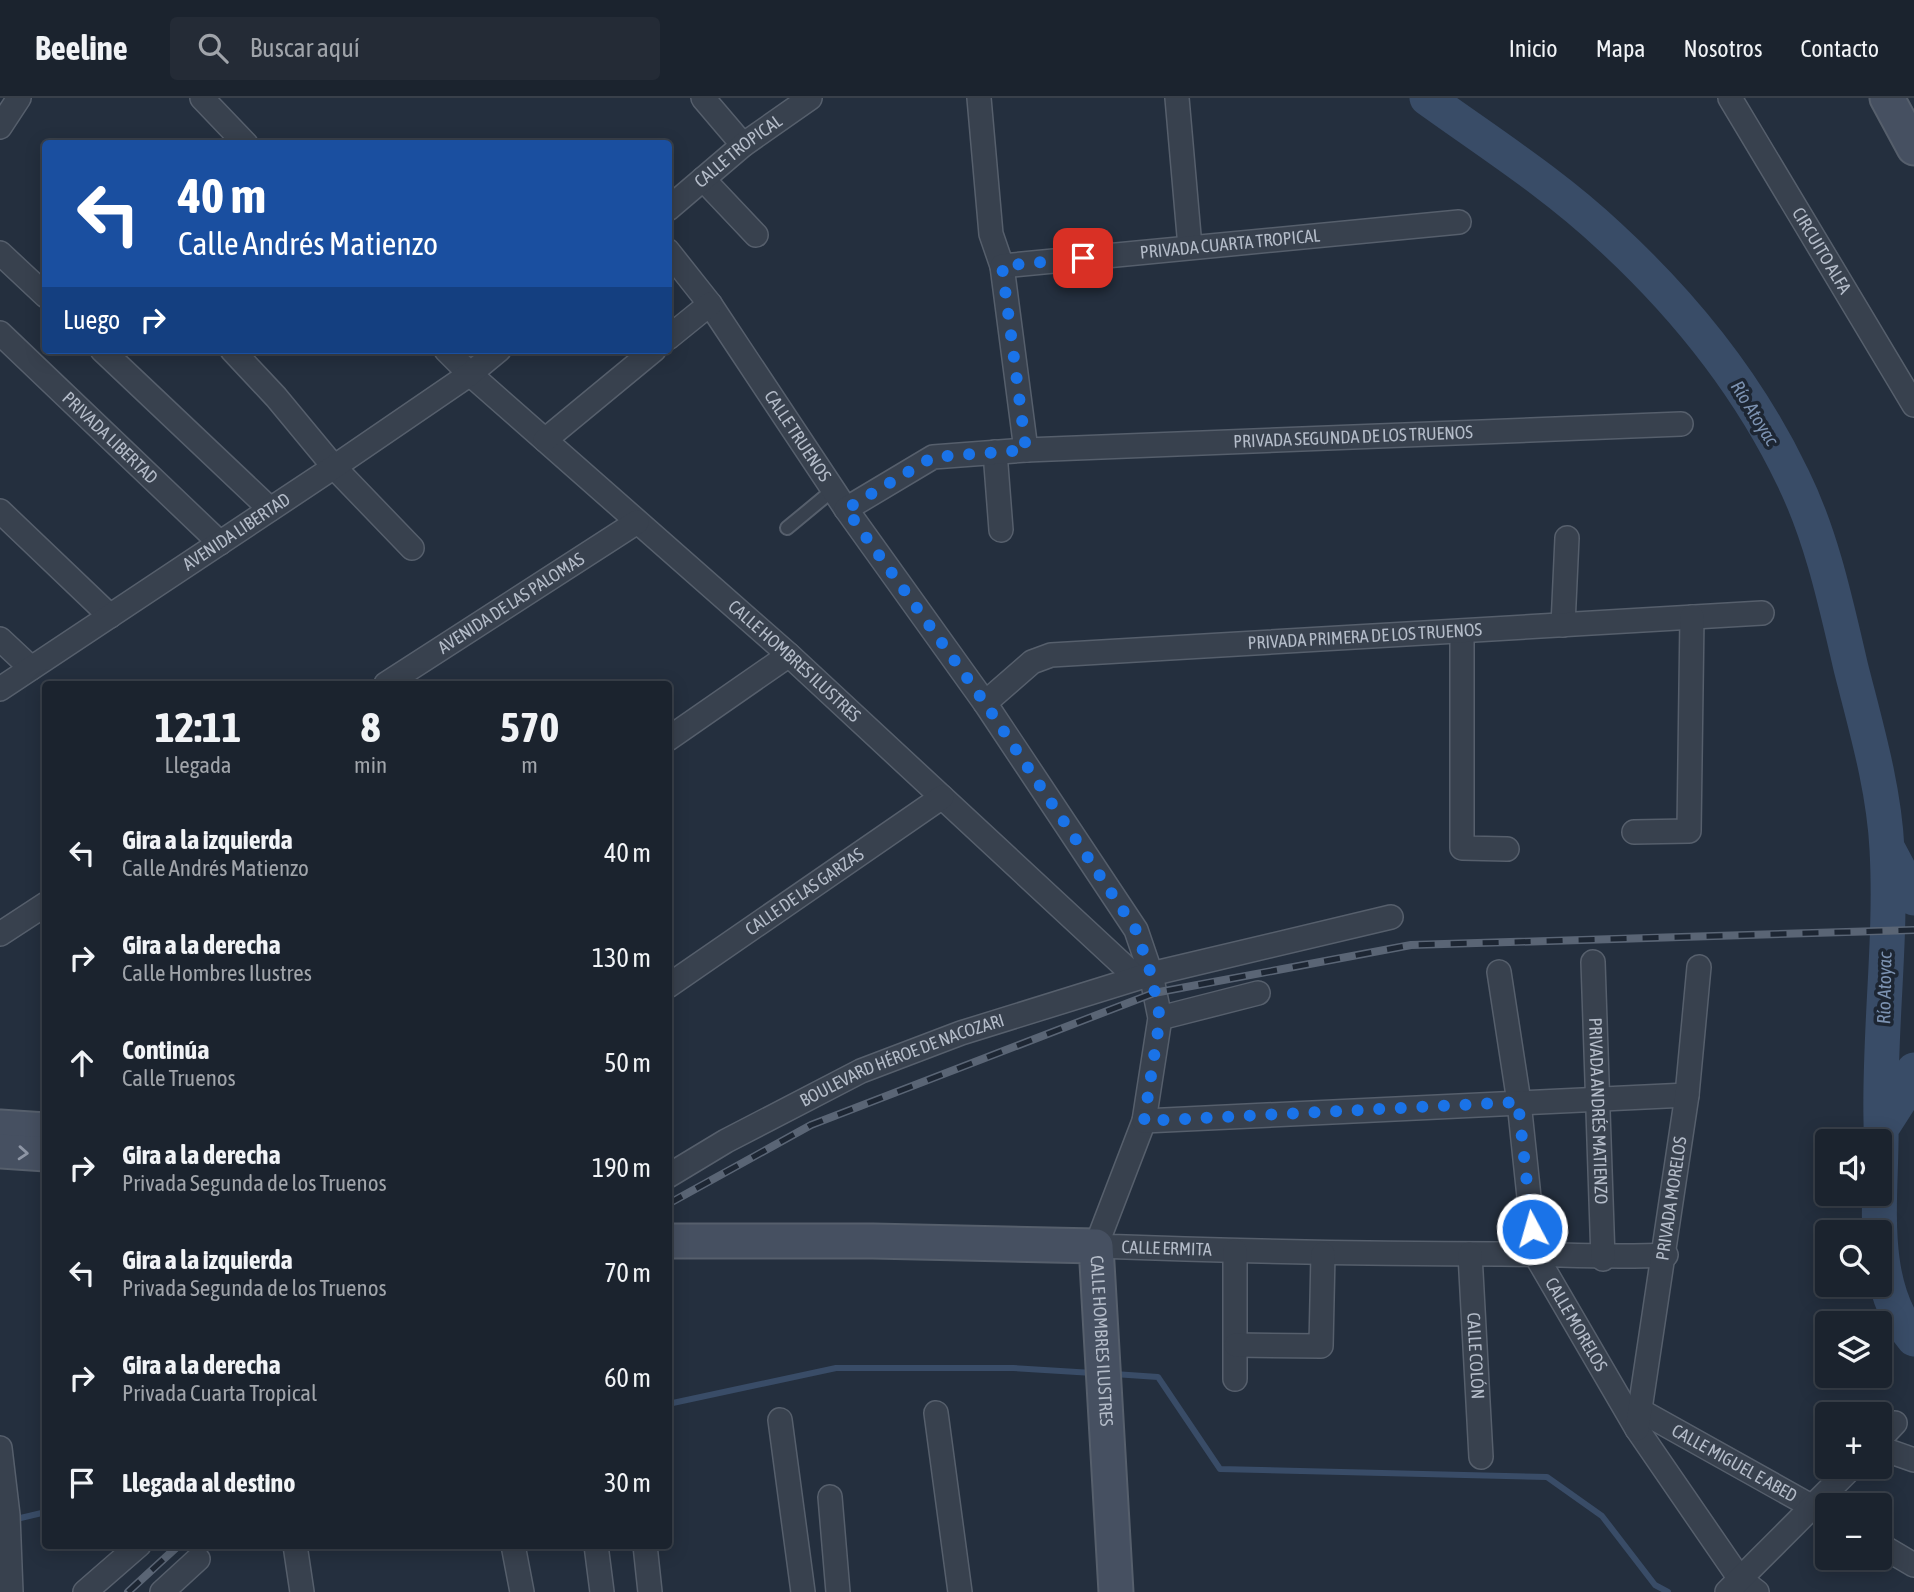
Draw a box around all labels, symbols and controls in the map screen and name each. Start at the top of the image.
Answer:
search box [170,17,660,80]
text: Beeline [35,29,128,67]
icon: search [194,29,232,67]
text: Buscar aquí [250,33,360,63]
text: Inicio [1509,35,1558,62]
text: Mapa [1596,35,1645,62]
text: Nosotros [1683,35,1762,62]
text: Contacto [1800,35,1879,62]
street label: CALLE TROPICAL [690,110,786,192]
text: 40 m [178,167,266,223]
icon: left [63,168,154,259]
street label: CIRCUITO ALFA [1788,203,1856,298]
street label: PRIVADA CUARTA TROPICAL [1139,224,1321,263]
text: Calle Andrés Matienzo [178,225,438,262]
pin [1053,228,1113,288]
icon: arrive [1064,239,1102,277]
icon: right [134,301,172,339]
text: Luego [63,305,120,335]
water label: Río Atoyac [1727,377,1784,450]
street label: CALLE TRUENOS [760,386,836,486]
street label: PRIVADA LIBERTAD [58,387,162,488]
street label: PRIVADA SEGUNDA DE LOS TRUENOS [1233,421,1474,452]
street label: AVENIDA LIBERTAD [179,488,294,575]
street label: AVENIDA DE LAS PALOMAS [434,548,588,658]
street label: CALLE HOMBRES ILUSTRES [724,595,865,726]
street label: PRIVADA PRIMERA DE LOS TRUENOS [1247,619,1483,653]
text: 12:11 [155,703,241,751]
text: 8 [361,703,380,751]
text: 570 [500,703,559,751]
text: Llegada [165,752,232,778]
text: min [354,752,387,778]
text: m [521,752,538,778]
text: Gira a la izquierda [122,825,293,855]
icon: left [63,834,101,872]
text: 40 m [604,838,651,868]
street label: CALLE DE LAS GARZAS [741,843,868,939]
text: Calle Andrés Matienzo [122,855,309,881]
text: Gira a la derecha [122,930,281,960]
icon: right [63,939,101,977]
text: 130 m [592,943,651,973]
water label: Río Atoyac [1872,951,1896,1024]
text: Calle Hombres Ilustres [122,960,312,986]
street label: BOULEVARD HÉROE DE NACOZARI [796,1009,1007,1111]
street label: PRIVADA ANDRÉS MATIENZO [1585,1017,1612,1205]
text: Continúa [122,1035,209,1065]
icon: ahead [63,1044,101,1082]
text: 50 m [604,1048,651,1078]
text: Calle Truenos [122,1065,236,1091]
map controls [1815,1129,1892,1570]
button: sound [1815,1129,1892,1206]
street label: PRIVADA MORELOS [1651,1135,1691,1262]
text: Gira a la derecha [122,1140,281,1170]
one-way arrow [18,1145,29,1160]
icon: right [63,1149,101,1187]
text: 190 m [592,1153,651,1183]
text: Privada Segunda de los Truenos [122,1170,387,1196]
position arrow [1495,1192,1569,1266]
button: search [1815,1220,1892,1297]
street label: CALLE ERMITA [1121,1236,1212,1260]
text: Gira a la izquierda [122,1245,293,1275]
icon: left [63,1254,101,1292]
street label: CALLE HOMBRES ILUSTRES [1087,1255,1117,1427]
text: 70 m [604,1258,651,1288]
street label: CALLE MORELOS [1541,1274,1612,1375]
text: Privada Segunda de los Truenos [122,1275,387,1301]
button: layers [1815,1311,1892,1388]
street label: CALLE COLÓN [1463,1312,1489,1400]
text: Gira a la derecha [122,1350,281,1380]
icon: right [63,1359,101,1397]
text: 60 m [604,1363,651,1393]
text: Privada Cuarta Tropical [122,1380,317,1406]
button: + [1815,1402,1892,1479]
street label: CALLE MIGUEL E ABED [1668,1419,1801,1506]
icon: arrive [63,1464,101,1502]
text: Llegada al destino [122,1468,295,1498]
text: 30 m [604,1468,651,1498]
button: − [1815,1493,1892,1570]

